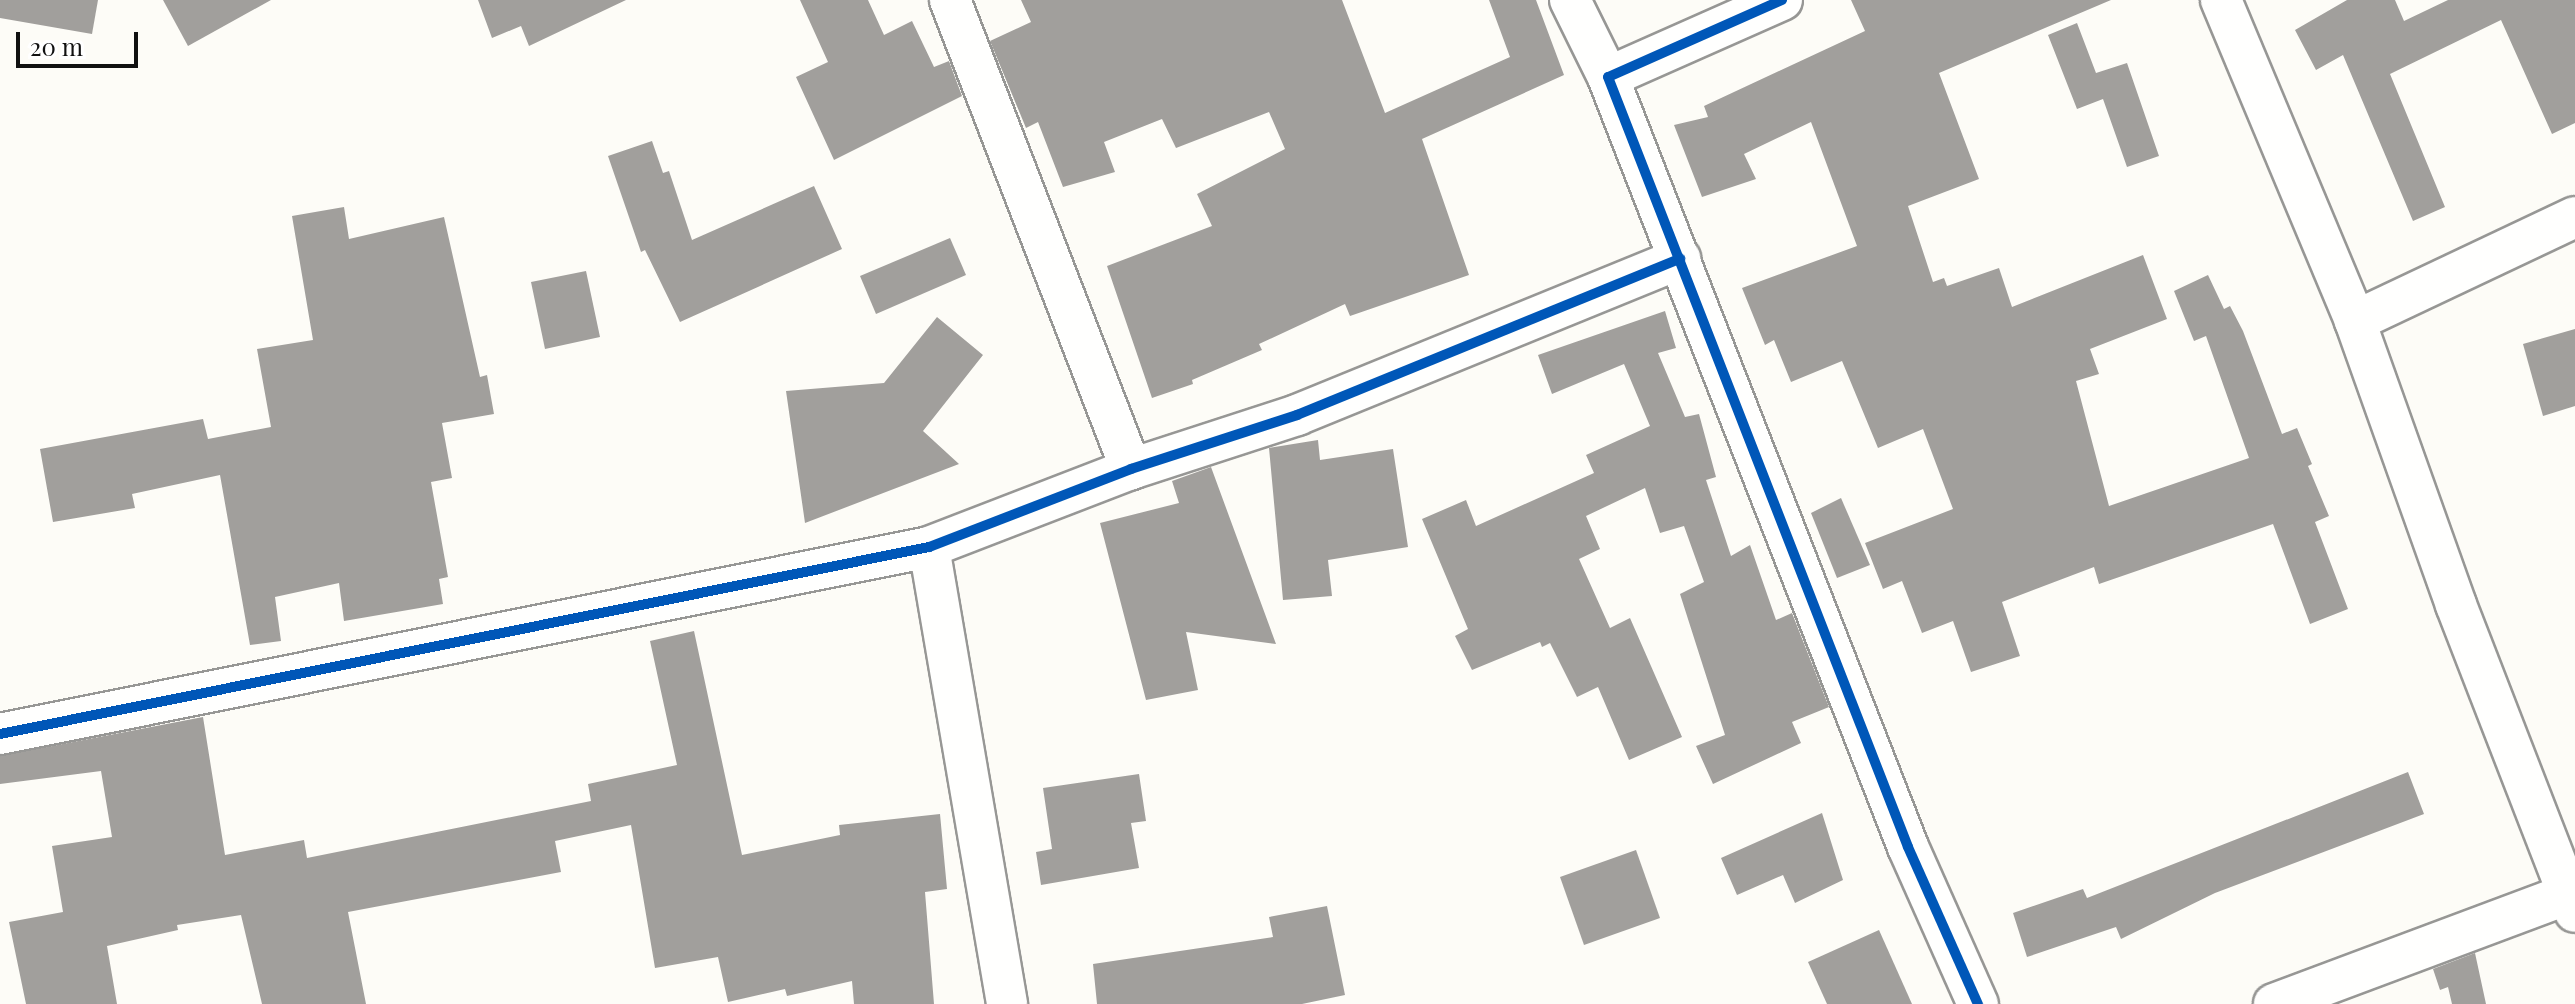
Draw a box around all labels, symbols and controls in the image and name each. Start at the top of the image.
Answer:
scale bar [20,16,142,66]
text: 20 m [30,30,83,62]

